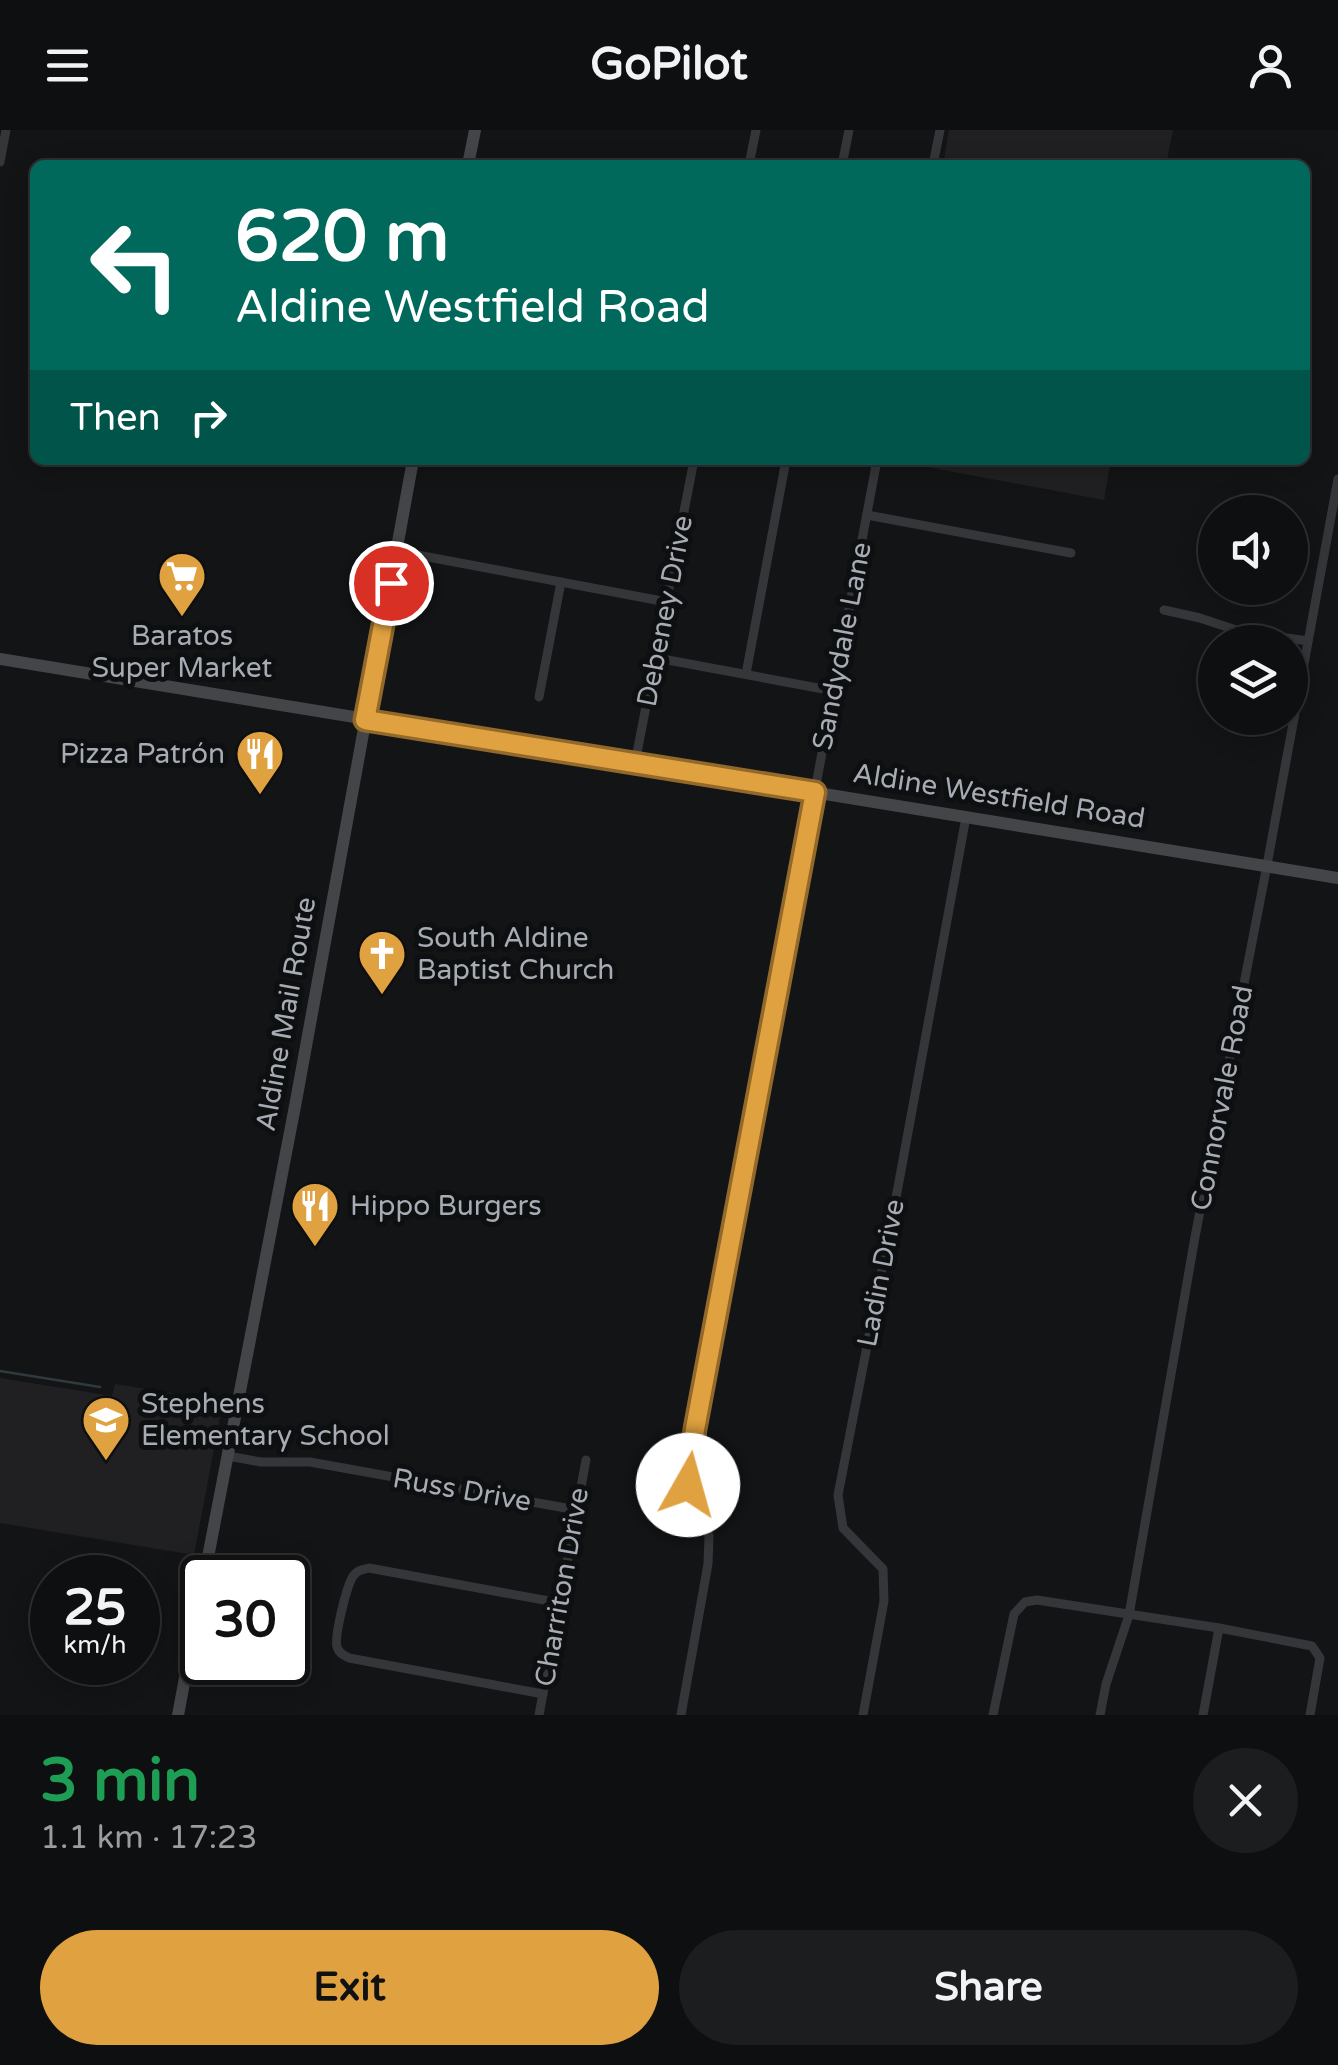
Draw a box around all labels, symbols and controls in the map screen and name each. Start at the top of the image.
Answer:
icon: menu [40,38,95,93]
text: GoPilot [590,38,748,92]
icon: person [1243,38,1298,93]
text: 620 m [235,196,449,280]
icon: left [70,200,200,330]
text: Aldine Westfield Road [235,281,710,335]
icon: right [181,390,236,445]
text: Then [70,395,161,441]
map controls [1198,495,1308,735]
button: sound [1198,495,1308,605]
street label: Debeney Drive [630,513,700,709]
street label: Sandydale Lane [805,539,879,753]
pin [349,541,434,626]
supermarket icon: Baratos Super Market [156,550,208,618]
icon: arrive [364,556,419,611]
place label: Baratos Super Market [92,619,273,685]
button: layers [1198,625,1308,735]
restaurant icon: Pizza Patrón [234,728,286,796]
place label: Pizza Patrón [60,737,225,771]
street label: Aldine Westfield Road [850,756,1148,836]
street label: Aldine Mail Route [249,894,323,1134]
place label: South Aldine Baptist Church [417,921,614,987]
church icon: South Aldine Baptist Church [356,928,408,996]
street label: Connorvale Road [1183,982,1261,1214]
restaurant icon: Hippo Burgers [289,1180,341,1248]
place label: Hippo Burgers [350,1189,542,1223]
street label: Ladin Drive [850,1196,912,1350]
place label: Stephens Elementary School [141,1387,390,1453]
school or university icon: Stephens Elementary School [80,1394,132,1462]
position arrow [636,1433,740,1537]
street label: Russ Drive [390,1461,534,1519]
street label: Charriton Drive [528,1485,596,1689]
speed limit sign: 30 [180,1555,310,1685]
text: 25 [64,1578,126,1638]
text: km/h [64,1630,126,1660]
text: 3 min [40,1745,200,1817]
button: close [1193,1748,1298,1853]
text: 1.1 km · 17:23 [40,1819,257,1857]
button: Exit [40,1930,659,2045]
button: Share [679,1930,1298,2045]

